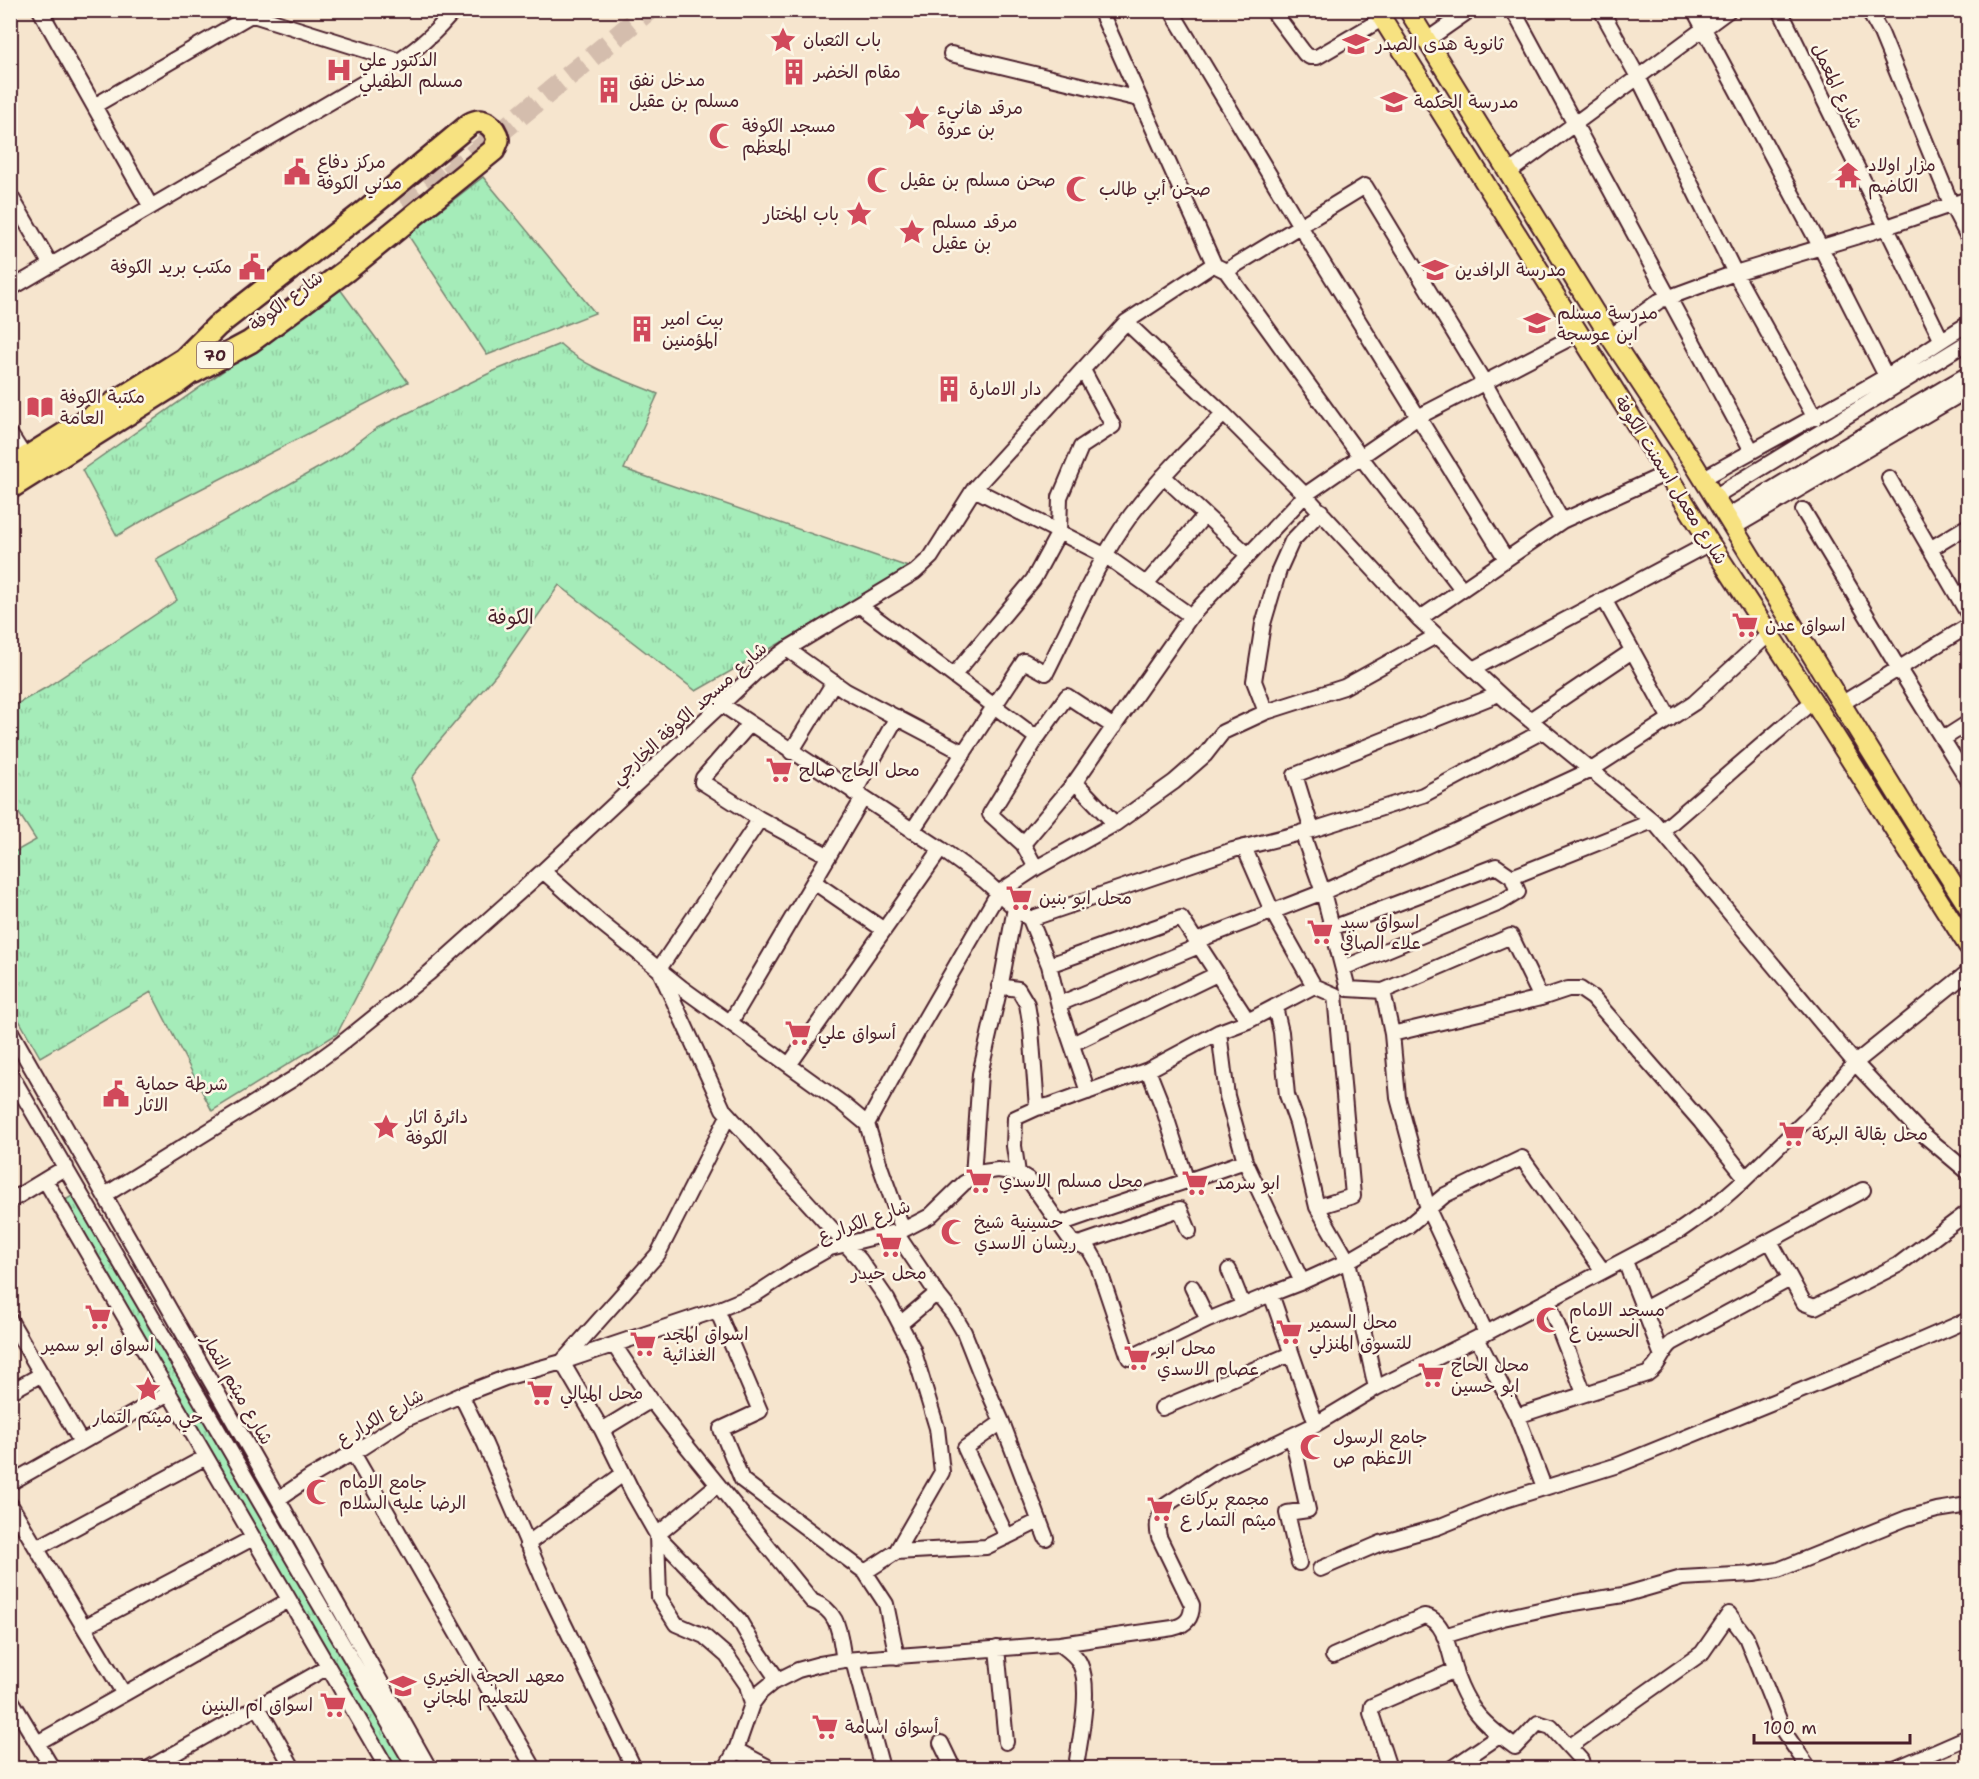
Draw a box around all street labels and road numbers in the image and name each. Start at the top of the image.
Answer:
street label: شارع المعمل [1806,39,1868,133]
street label: شارع الكوفة [244,265,328,337]
road number: 70 [197,342,233,368]
street label: شارع معمل اسمنت الكوفة [1609,391,1733,569]
street label: شارع مسجد الكوفة الخارجي [606,637,775,792]
street label: شارع الكرار ع [814,1194,914,1248]
street label: شارع ميثم التمار [193,1328,279,1450]
street label: شارع الكرار ع [332,1383,428,1451]

